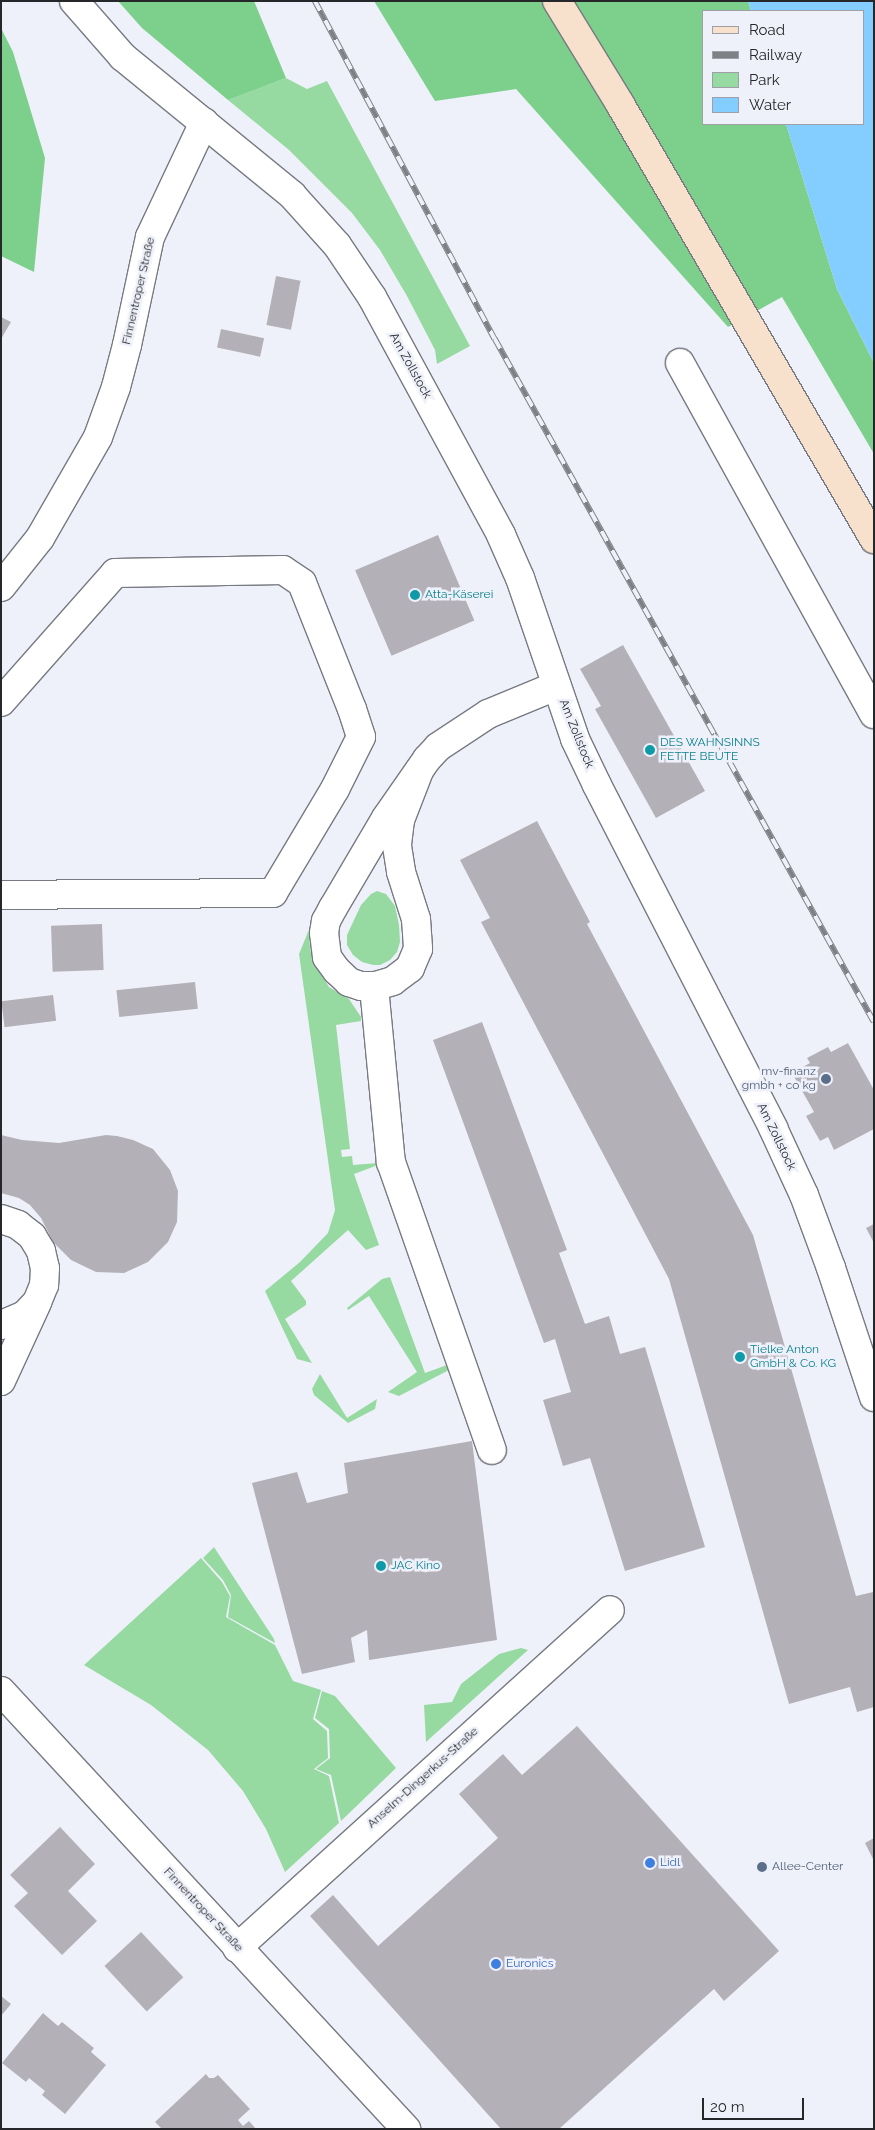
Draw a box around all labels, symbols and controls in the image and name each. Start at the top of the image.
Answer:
legend [702,10,865,125]
text: Road [749,21,785,39]
text: Railway [749,46,802,64]
text: Park [749,71,780,89]
text: Water [749,96,791,114]
street label: Finnentroper Straße [120,236,158,346]
street label: Am Zollstock [386,331,434,401]
place label: Atta-Käserei [425,588,493,602]
marker: Atta-Käserei [409,589,421,601]
street label: Am Zollstock [556,697,596,771]
place label: DES WAHNSINNS FETTE BEUTE [660,736,760,764]
marker: DES WAHNSINNS FETTE BEUTE [644,744,656,756]
place label: mv-finanz gmbh + co kg [742,1065,816,1093]
marker: mv-finanz gmbh + co kg [820,1073,832,1085]
street label: Am Zollstock [754,1101,798,1173]
place label: Tielke Anton GmbH & Co. KG [750,1343,836,1371]
marker: Tielke Anton GmbH & Co. KG [734,1351,746,1363]
place label: JAC Kino [391,1559,440,1573]
marker: JAC Kino [375,1560,387,1572]
street label: Anselm-Dingerkus-Straße [365,1724,481,1832]
place label: Lidl [660,1856,680,1870]
marker: Lidl [644,1857,656,1869]
place label: Allee-Center [772,1860,843,1874]
marker: Allee-Center [756,1861,768,1873]
street label: Finnentroper Straße [160,1865,246,1955]
place label: Euronics [506,1957,553,1971]
marker: Euronics [490,1958,502,1970]
scale bar [705,2088,808,2120]
text: 20 m [710,2098,745,2116]

